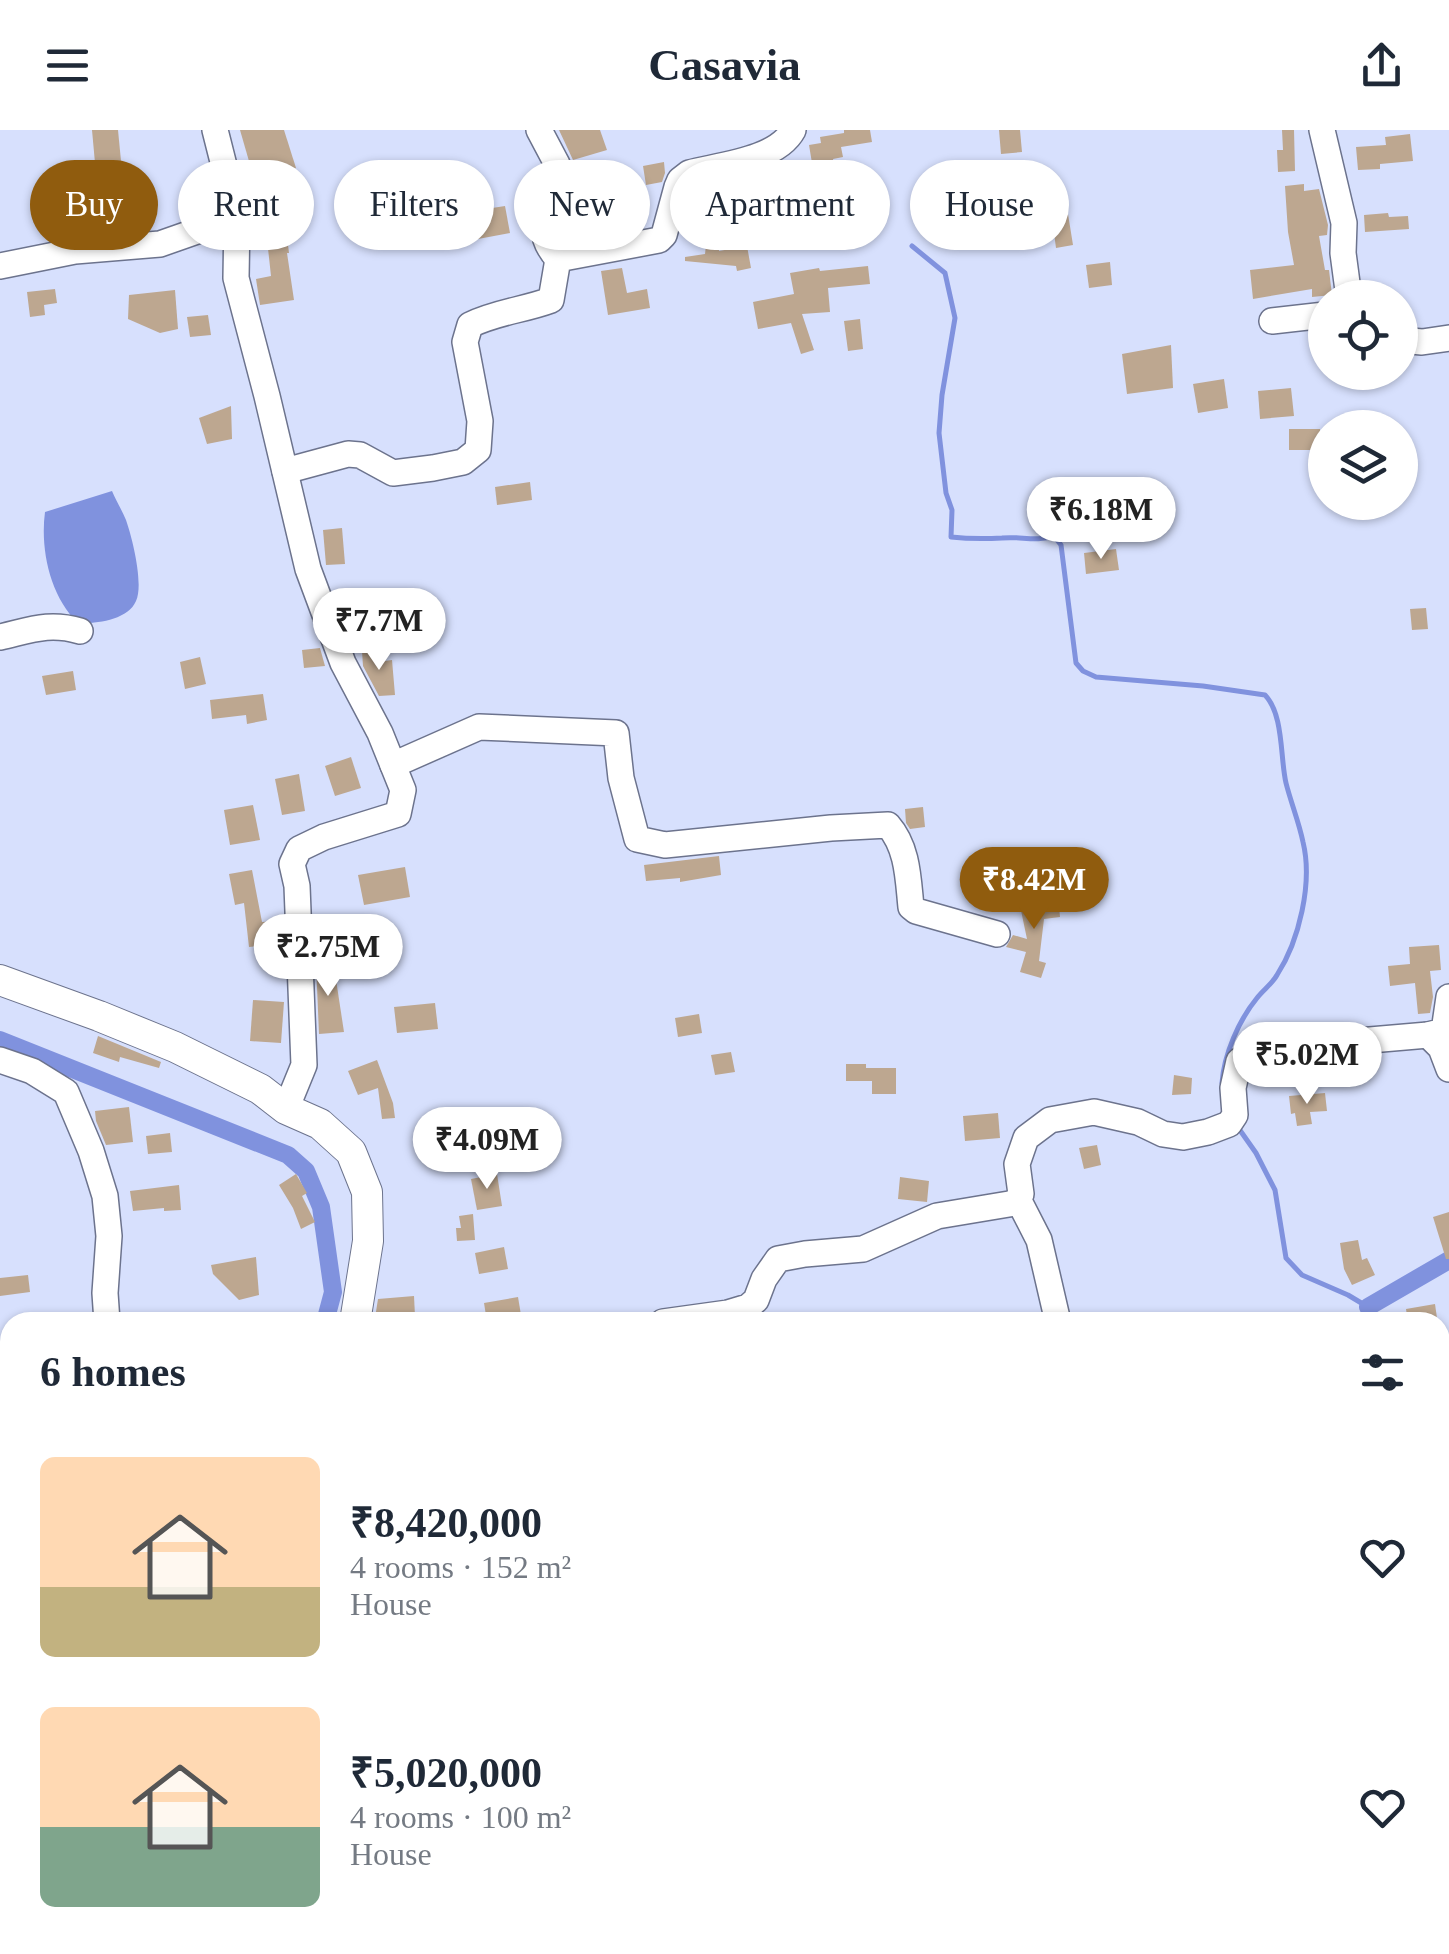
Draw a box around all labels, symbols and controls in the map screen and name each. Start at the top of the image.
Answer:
icon: menu [40,38,95,93]
icon: share [1354,38,1409,93]
text: Casavia [648,40,801,90]
chip: Buy [30,160,158,250]
chip: Rent [178,160,314,250]
chip: Filters [334,160,494,250]
chip: New [514,160,650,250]
chip: Apartment [670,160,890,250]
chip: House [910,160,1069,250]
map controls [1308,280,1418,520]
button: locate [1308,280,1418,390]
button: layers [1308,410,1418,520]
pin: ₹6.18M [1020,477,1182,562]
text: ₹6.18M [1049,491,1153,527]
pin: ₹7.7M [309,588,449,673]
text: ₹7.7M [335,602,423,638]
pin: ₹8.42M [953,847,1115,932]
text: ₹8.42M [982,861,1086,897]
pin: ₹2.75M [247,914,409,999]
text: ₹2.75M [276,928,380,964]
pin: ₹5.02M [1226,1022,1388,1107]
text: ₹5.02M [1255,1036,1359,1072]
pin: ₹4.09M [406,1107,568,1192]
text: ₹4.09M [435,1121,539,1157]
icon: filters [1355,1345,1410,1400]
text: 6 homes [40,1349,186,1395]
icon: home [120,1497,240,1617]
text: ₹8,420,000 [350,1500,542,1546]
icon: heart [1355,1530,1410,1585]
text: 4 rooms · 152 m² [350,1549,571,1585]
text: House [350,1586,432,1622]
icon: home [120,1747,240,1867]
text: ₹5,020,000 [350,1750,542,1796]
icon: heart [1355,1780,1410,1835]
text: 4 rooms · 100 m² [350,1799,571,1835]
text: House [350,1836,432,1872]

